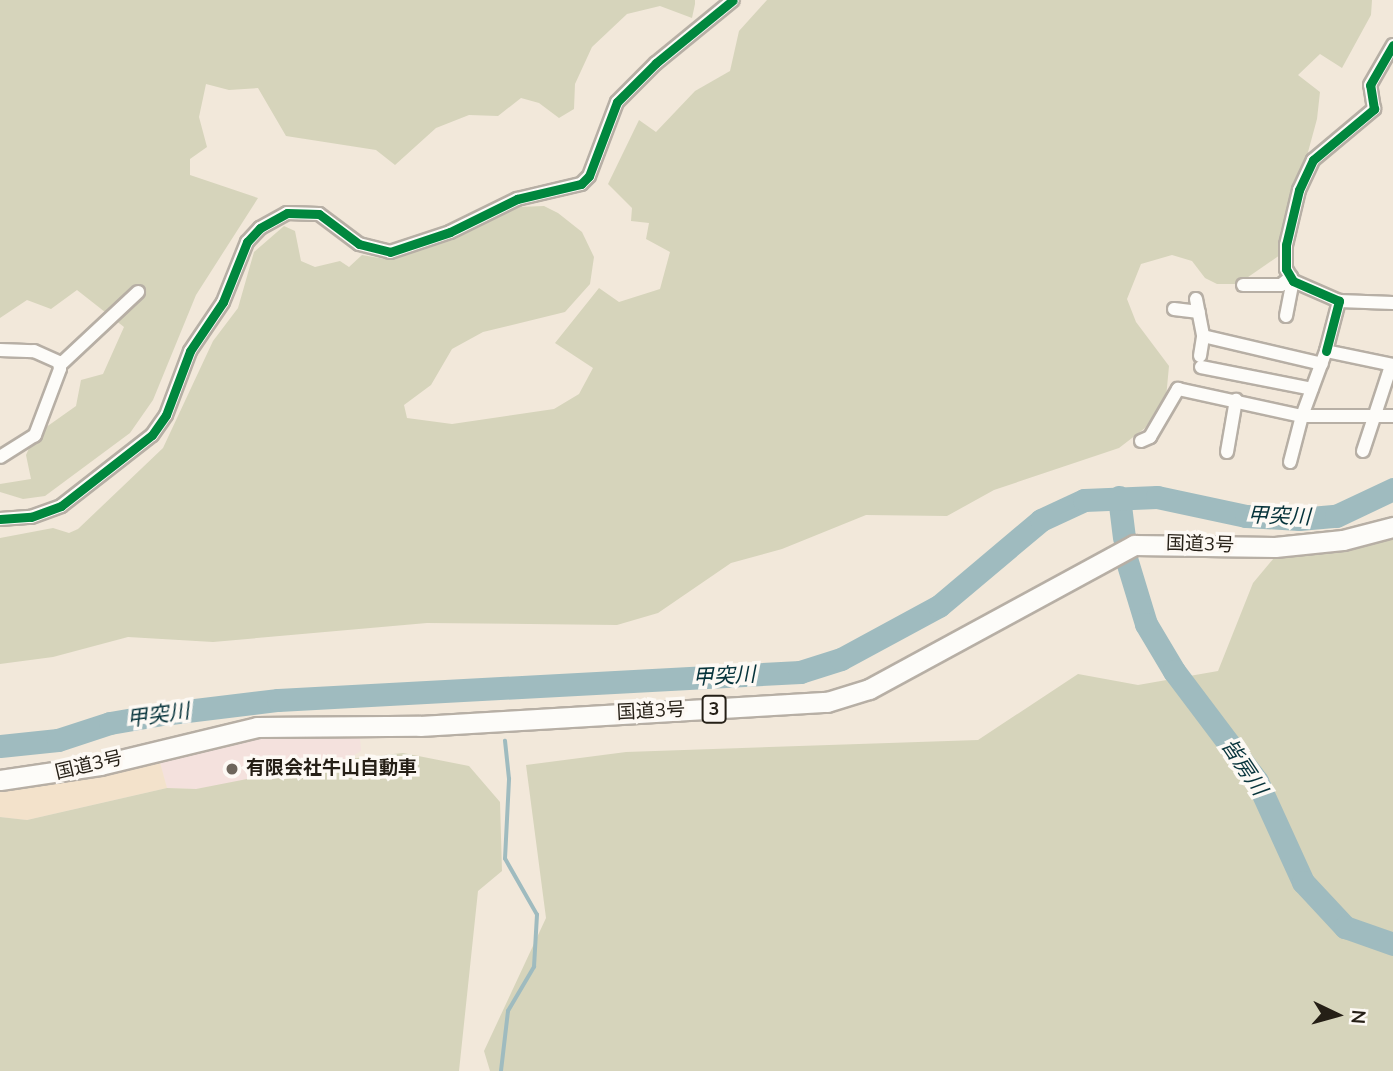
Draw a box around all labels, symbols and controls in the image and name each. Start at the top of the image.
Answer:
water label: 甲突川 [1247,502,1311,530]
street label: 国道3号 [1165,532,1235,558]
water label: 甲突川 [692,662,756,690]
road number: 3 [700,694,728,724]
water label: 甲突川 [125,698,191,732]
street label: 国道3号 [616,699,686,725]
water label: 皆房川 [1216,734,1272,800]
street label: 国道3号 [53,747,125,785]
place label: 有限会社牛山自動車 [246,758,417,780]
marker: 有限会社牛山自動車 [224,761,240,777]
north arrow [1302,980,1372,1050]
text: N [1344,1009,1371,1025]

